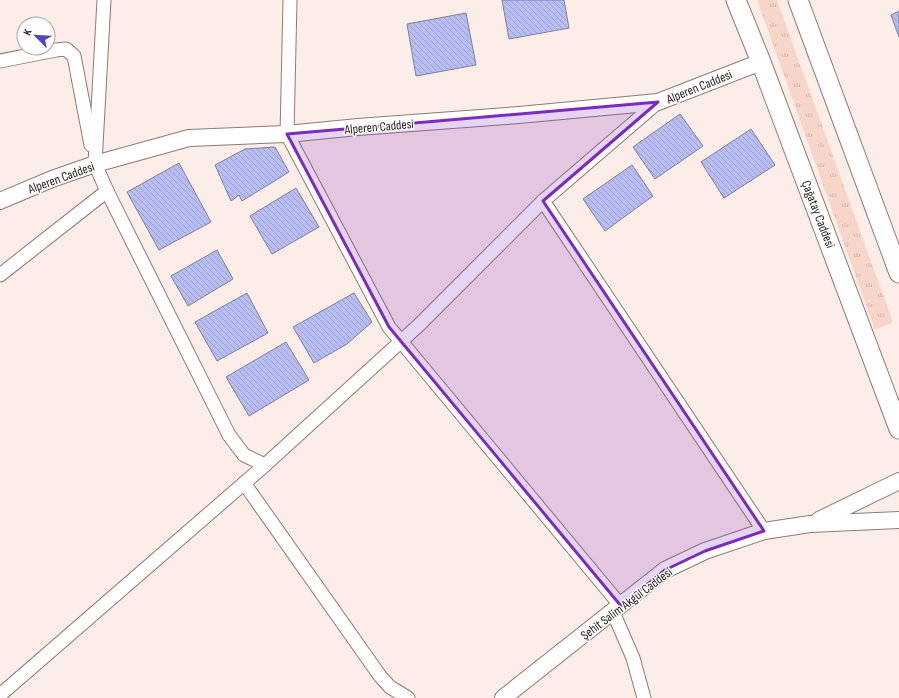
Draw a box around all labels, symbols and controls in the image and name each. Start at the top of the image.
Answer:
north arrow [16,16,56,56]
text: K [20,26,35,37]
street label: Alperen Caddesi [663,67,735,108]
street label: Alperen Caddesi [343,116,414,138]
street label: Alperen Caddesi [25,159,97,198]
street label: Çağatay Caddesi [798,178,838,250]
street label: Şehit Salim Akgül Caddesi [578,564,676,643]

